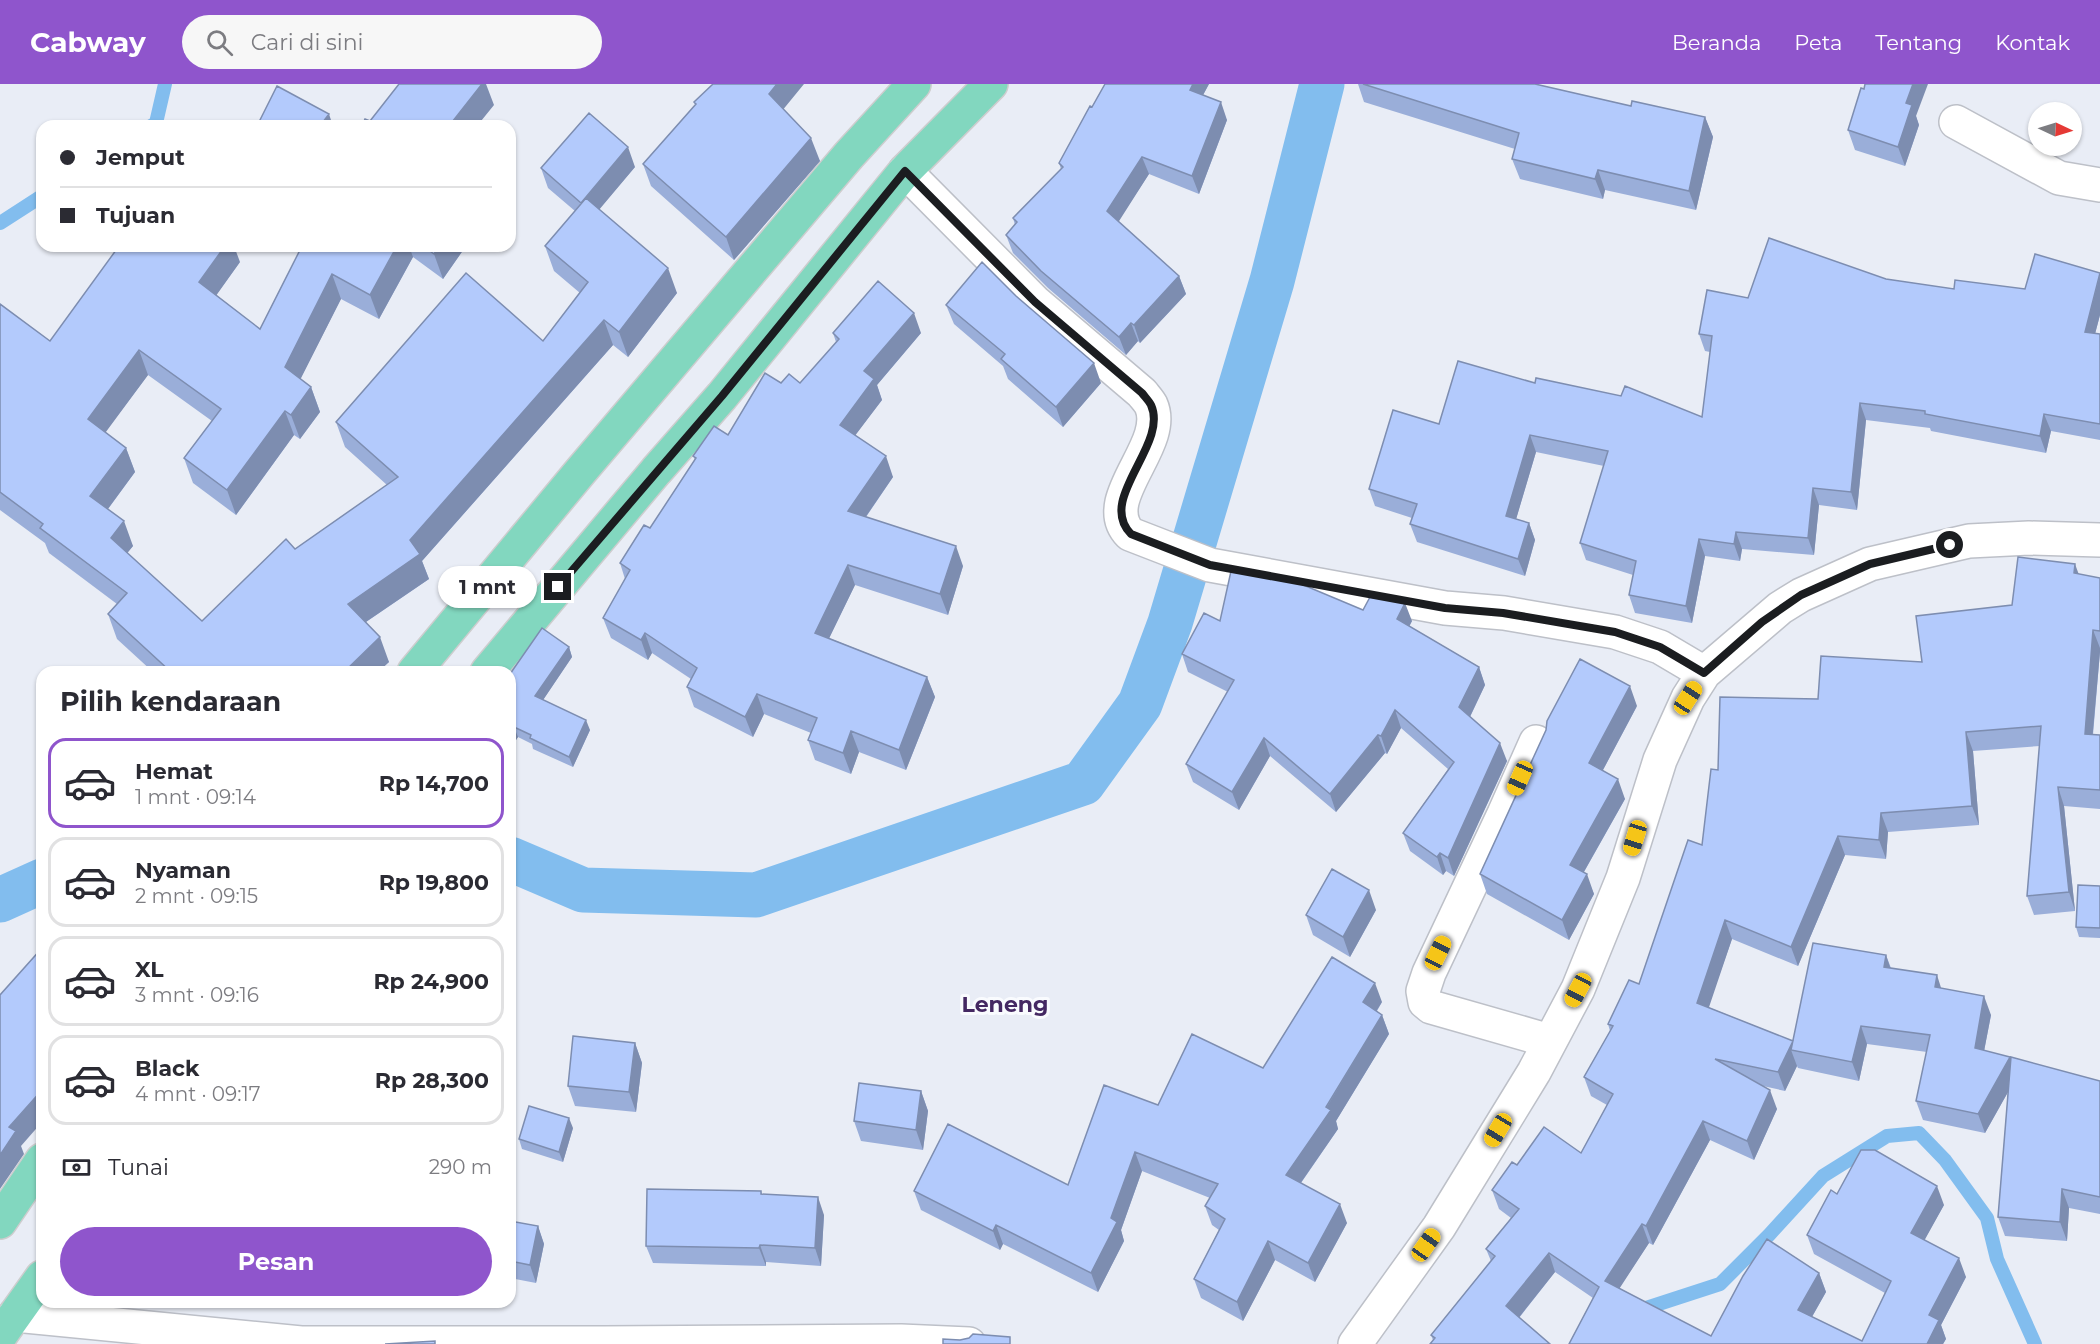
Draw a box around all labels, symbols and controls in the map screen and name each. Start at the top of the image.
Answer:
search box [182,15,602,69]
text: Cabway [30,25,146,59]
icon: search [203,26,236,59]
text: Cari di sini [251,29,364,56]
text: Beranda [1672,30,1761,55]
text: Peta [1794,30,1842,55]
text: Tentang [1875,30,1962,55]
text: Kontak [1995,30,2070,55]
north arrow [2028,102,2082,156]
map controls [2028,102,2082,156]
text: Jemput [96,144,185,171]
text: Tujuan [96,202,175,229]
route start [1936,531,1963,558]
callout: 1 mnt [438,566,537,608]
route end [544,573,571,600]
text: 1 mnt [459,575,516,599]
car [1671,678,1705,718]
text: Pilih kendaraan [60,685,281,718]
icon: car [63,756,117,810]
text: Hemat [135,758,213,785]
car [1504,758,1536,798]
text: Rp 14,700 [379,770,489,797]
text: 1 mnt · 09:14 [135,785,256,809]
car [1621,818,1649,858]
icon: car [63,855,117,909]
text: Nyaman [135,857,231,884]
text: Rp 19,800 [379,869,489,896]
text: 2 mnt · 09:15 [135,884,258,908]
car [1422,933,1454,973]
icon: car [63,954,117,1008]
text: XL [135,956,164,983]
text: Rp 24,900 [373,968,489,995]
car [1562,970,1594,1010]
text: 3 mnt · 09:16 [135,983,259,1007]
district label: Leneng [962,991,1048,1018]
icon: car [63,1053,117,1107]
text: Black [135,1055,199,1082]
text: Rp 28,300 [375,1067,489,1094]
text: 4 mnt · 09:17 [135,1082,261,1106]
car [1481,1110,1515,1150]
icon: cash [60,1151,93,1184]
text: Tunai [108,1154,169,1181]
text: 290 m [429,1155,492,1179]
car [1408,1225,1444,1265]
button: Pesan [60,1227,492,1296]

